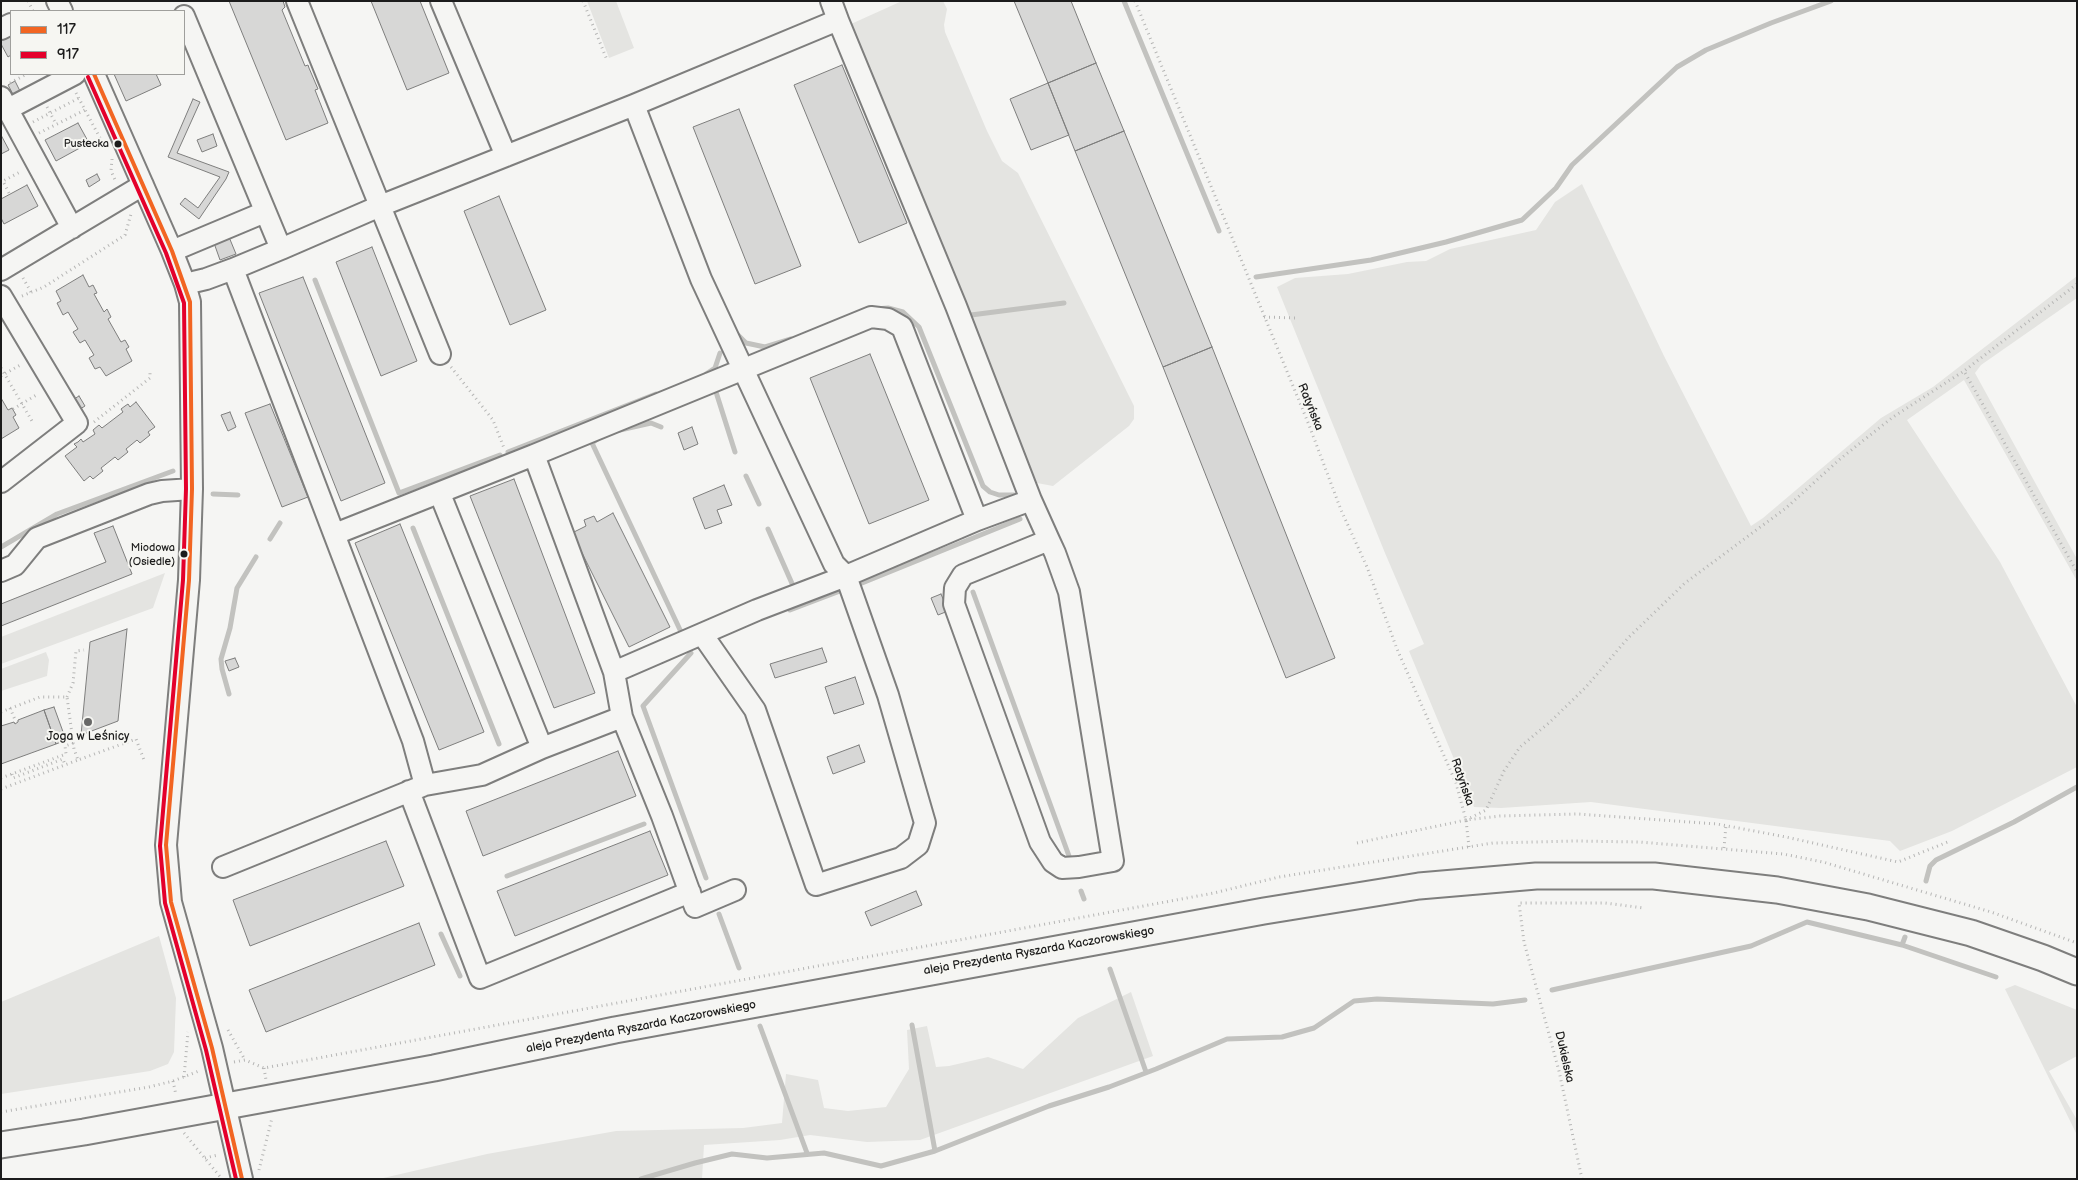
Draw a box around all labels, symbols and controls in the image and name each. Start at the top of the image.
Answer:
legend [10,10,185,75]
text: 117 [57,20,76,39]
text: 917 [57,45,79,64]
place label: Pustecka [64,137,109,151]
marker: Pustecka [113,139,123,149]
street label: Ratyńska [1294,381,1326,433]
place label: Miodowa (Osiedle) [129,541,175,567]
marker: Miodowa (Osiedle) [179,549,189,559]
marker: Joga w Leśnicy [82,716,94,728]
place label: Joga w Leśnicy [47,730,129,744]
street label: Ratyńska [1447,756,1477,808]
street label: aleja Prezydenta Ryszarda Kaczorowskiego [923,924,1155,978]
street label: aleja Prezydenta Ryszarda Kaczorowskiego [525,998,757,1056]
street label: Dukielska [1551,1030,1577,1084]

